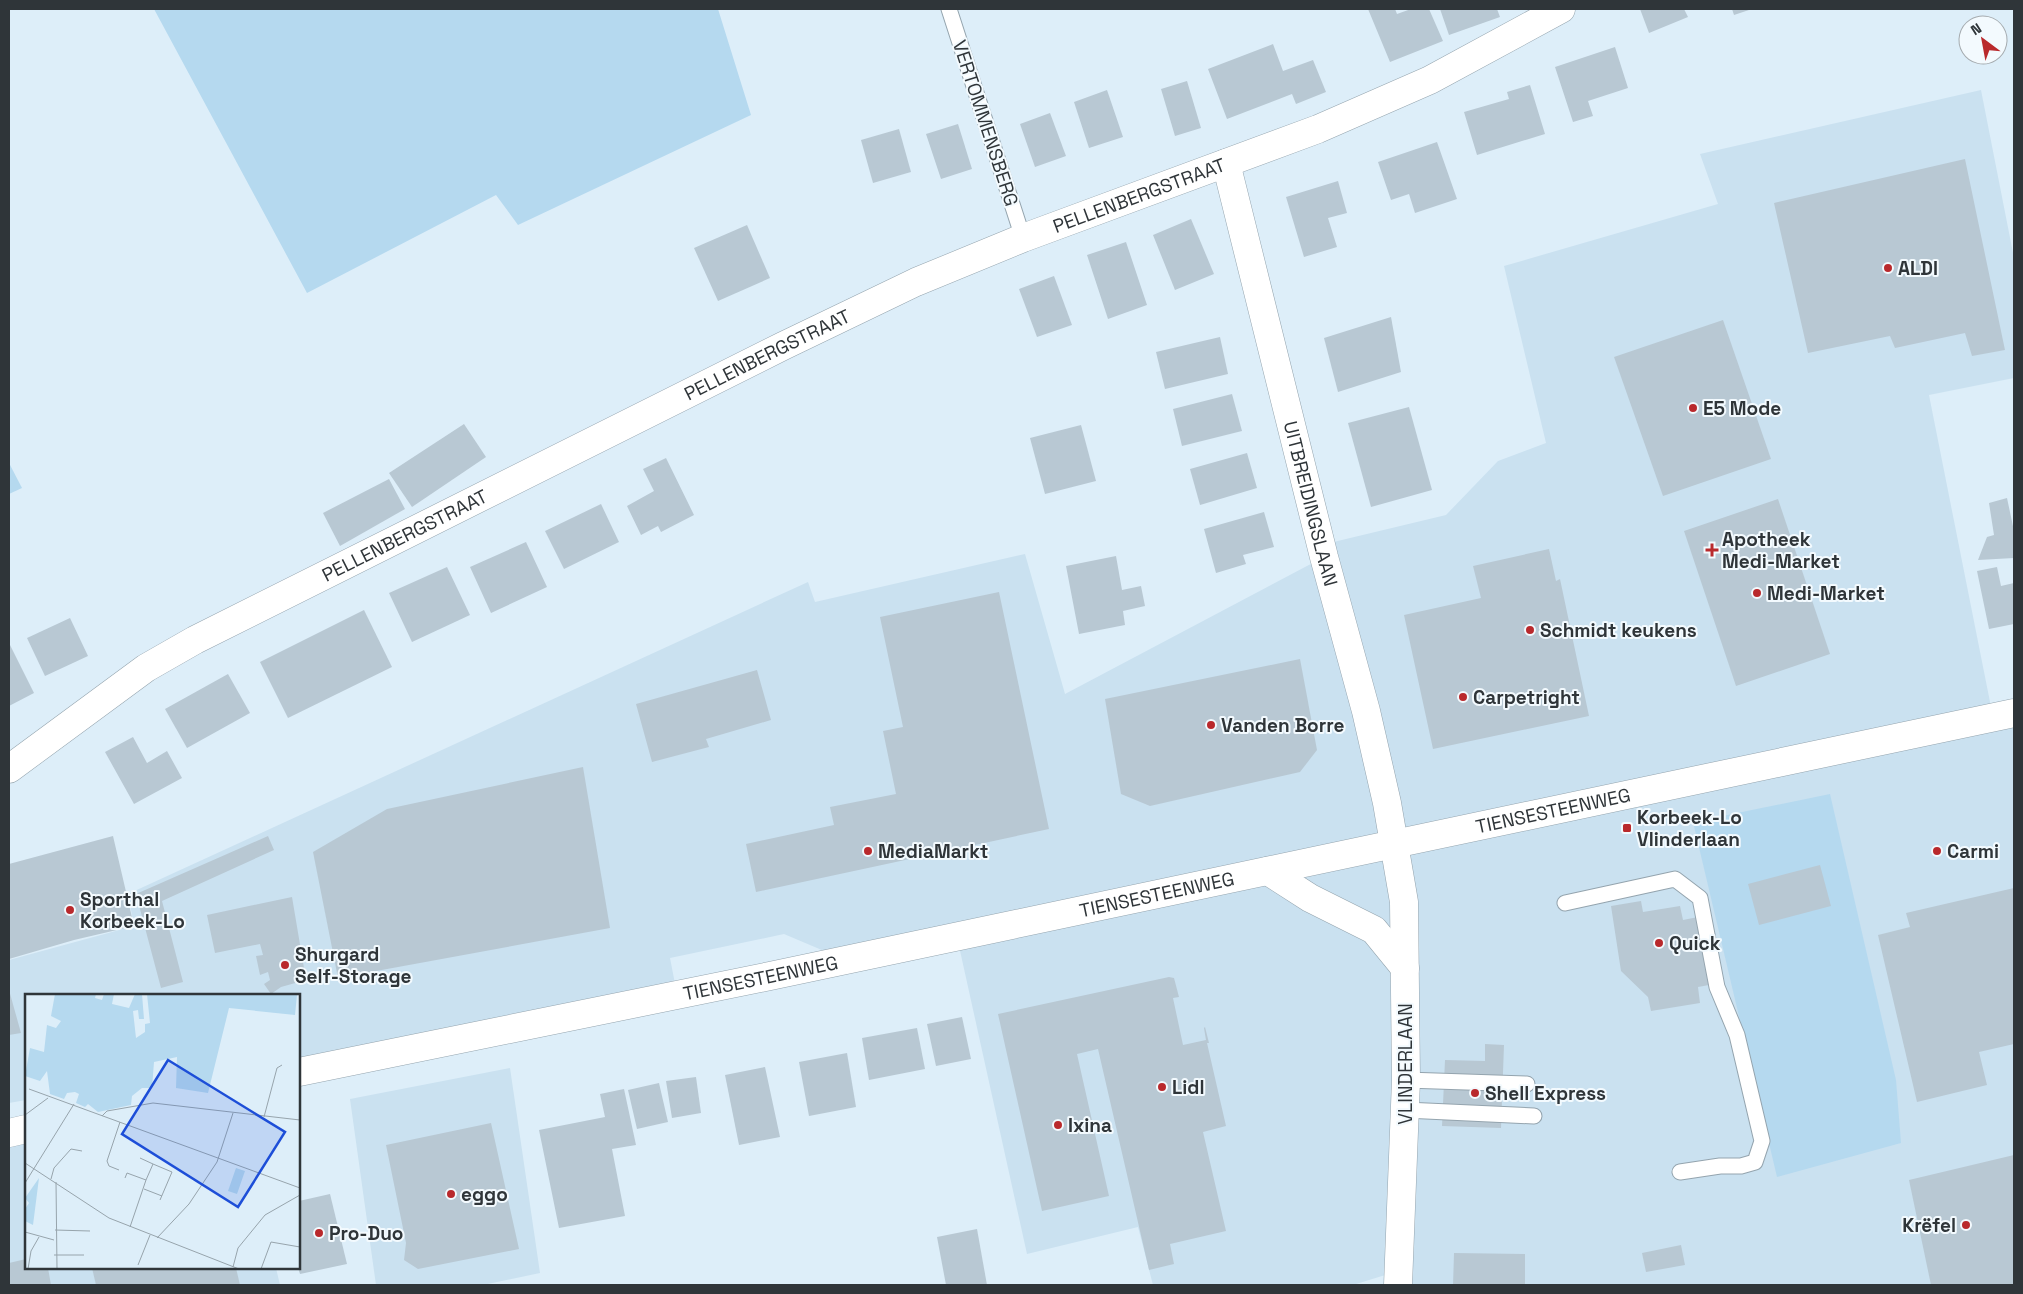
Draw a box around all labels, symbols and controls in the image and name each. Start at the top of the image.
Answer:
north arrow [1958,15,2008,65]
text: N [1967,19,1985,39]
street label: VERTOMMENSBERG [947,37,1024,209]
street label: PELLENBERGSTRAAT [1049,152,1229,239]
place label: ALDI [1898,256,1938,281]
marker: ALDI [1882,262,1894,274]
street label: PELLENBERGSTRAAT [680,304,854,406]
place label: E5 Mode [1703,396,1781,421]
marker: E5 Mode [1687,402,1699,414]
street label: UITBREIDINGSLAAN [1278,419,1343,589]
street label: PELLENBERGSTRAAT [318,484,492,588]
place label: Apotheek Medi-Market [1722,527,1840,574]
marker: Apotheek Medi-Market [1706,544,1718,556]
place label: Medi-Market [1767,581,1885,606]
marker: Medi-Market [1751,587,1763,599]
place label: Schmidt keukens [1540,618,1697,643]
marker: Schmidt keukens [1524,624,1536,636]
place label: Carpetright [1473,685,1580,710]
marker: Carpetright [1457,691,1469,703]
place label: Vanden Borre [1221,713,1344,738]
marker: Vanden Borre [1205,719,1217,731]
street label: TIENSESTEENWEG [1473,782,1633,839]
place label: Korbeek-Lo Vlinderlaan [1637,805,1742,852]
marker: Korbeek-Lo Vlinderlaan [1621,822,1633,834]
place label: MediaMarkt [878,839,989,864]
place label: Carmi [1947,839,1999,864]
marker: MediaMarkt [862,845,874,857]
marker: Carmi [1931,845,1943,857]
street label: TIENSESTEENWEG [1077,866,1237,923]
place label: Sporthal Korbeek-Lo [80,887,185,934]
marker: Sporthal Korbeek-Lo [64,904,76,916]
place label: Quick [1669,931,1721,956]
marker: Quick [1653,937,1665,949]
place label: Shurgard Self-Storage [295,942,412,989]
street label: TIENSESTEENWEG [681,950,840,1006]
marker: Shurgard Self-Storage [279,959,291,971]
inset map [25,994,300,1269]
street label: VLINDERLAAN [1393,1003,1418,1125]
place label: Lidl [1172,1075,1205,1100]
marker: Lidl [1156,1081,1168,1093]
place label: Shell Express [1485,1081,1606,1106]
marker: Shell Express [1469,1087,1481,1099]
place label: Ixina [1068,1113,1112,1138]
marker: Ixina [1052,1119,1064,1131]
place label: eggo [461,1182,508,1207]
marker: eggo [445,1188,457,1200]
place label: Krëfel [1902,1213,1956,1238]
marker: Krëfel [1960,1219,1972,1231]
place label: Pro-Duo [329,1221,403,1246]
marker: Pro-Duo [313,1227,325,1239]

